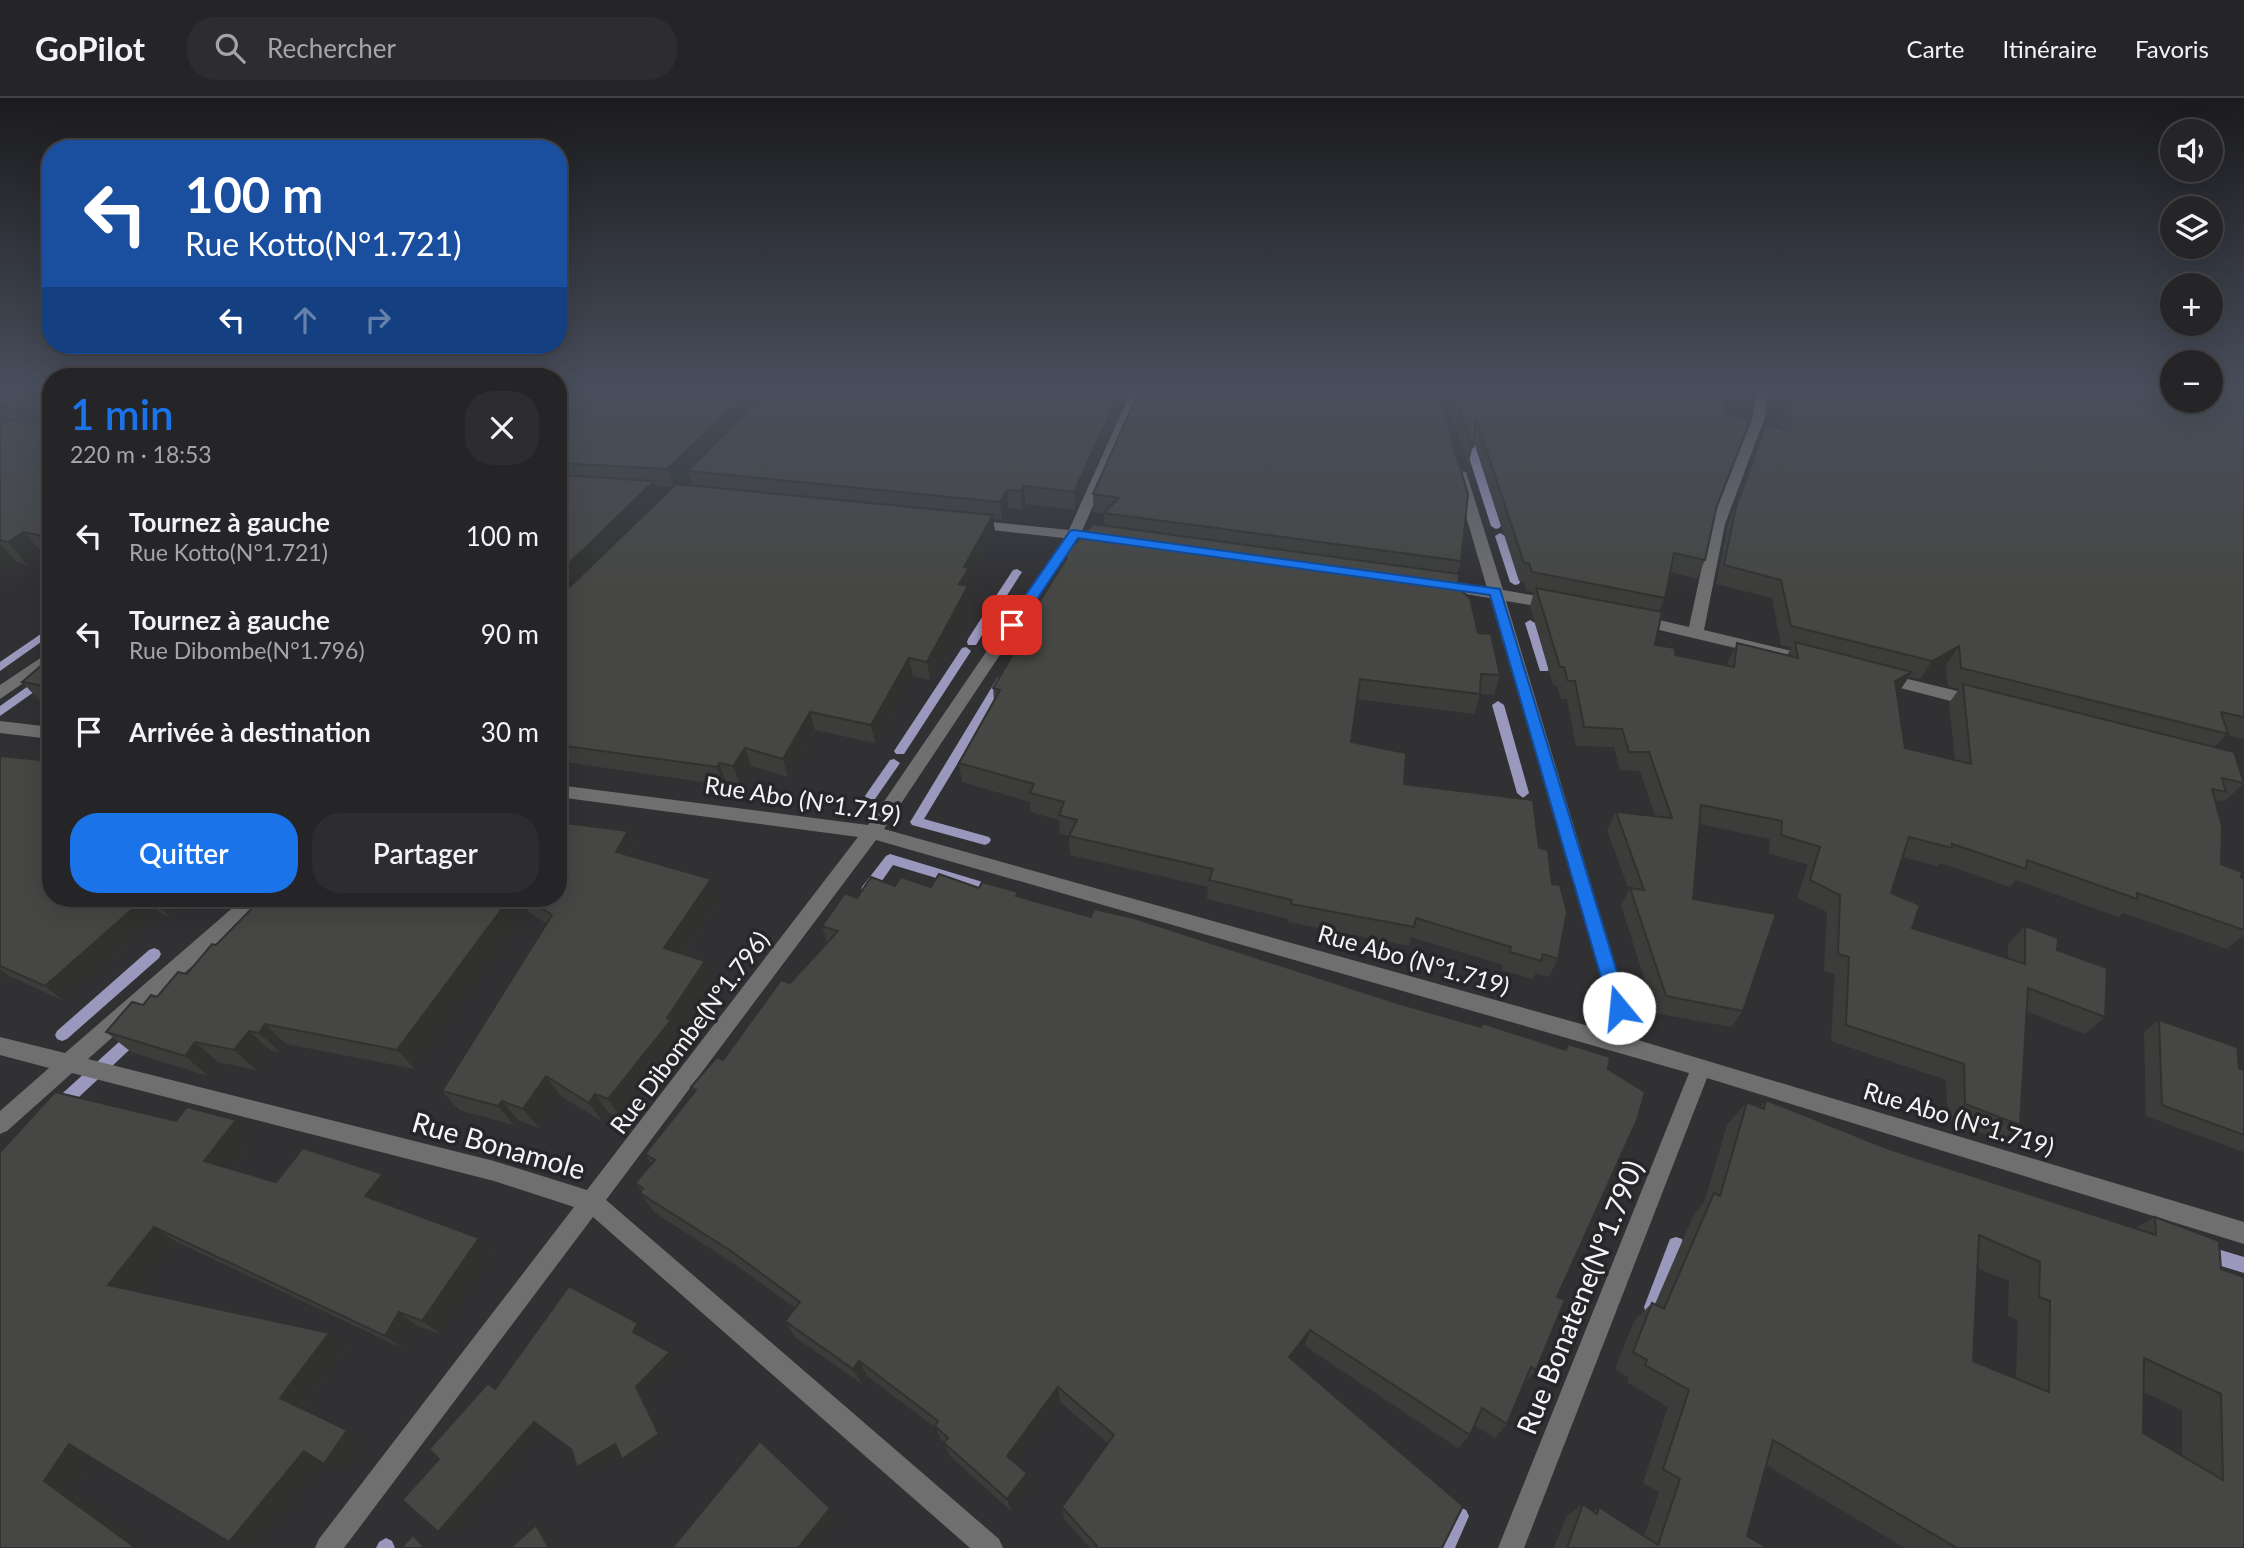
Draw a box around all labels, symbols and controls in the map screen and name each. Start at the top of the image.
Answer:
search box [187,17,677,80]
text: GoPilot [35,28,145,68]
icon: search [211,29,249,67]
text: Rechercher [267,32,396,64]
text: Carte [1907,34,1965,63]
text: Itinéraire [2003,34,2097,63]
text: Favoris [2135,34,2209,63]
map controls [2160,119,2223,413]
button: sound [2160,119,2223,182]
text: 100 m [185,165,323,223]
icon: left [70,168,161,259]
button: layers [2160,196,2223,259]
text: Rue Kotto(N°1.721) [185,224,462,263]
button: + [2160,273,2223,336]
icon: left [213,301,251,339]
icon: ahead [286,301,324,339]
icon: right [359,301,397,339]
button: − [2160,350,2223,413]
text: 1 min [70,389,174,439]
button: close [465,391,539,465]
text: 220 m · 18:53 [70,440,212,468]
text: Tournez à gauche [129,506,330,538]
icon: left [70,517,108,555]
text: 100 m [466,520,539,552]
text: Rue Kotto(N°1.721) [129,538,328,566]
pin [982,595,1042,655]
text: Tournez à gauche [129,604,330,636]
icon: arrive [993,606,1031,644]
icon: left [70,615,108,653]
text: 90 m [481,618,539,650]
text: Rue Dibombe(N°1.796) [129,636,365,664]
icon: arrive [70,713,108,751]
text: Arrivée à destination [129,716,371,748]
text: 30 m [481,716,539,748]
street label: Rue Abo (N°1.719) [703,769,903,829]
button: Quitter [70,813,298,893]
button: Partager [312,813,539,893]
street label: Rue Abo (N°1.719) [1315,918,1513,1000]
street label: Rue Dibombe(N°1.796) [603,925,775,1139]
position arrow [1582,971,1656,1045]
street label: Rue Abo (N°1.719) [1860,1075,2058,1161]
street label: Rue Bonamole [409,1104,589,1186]
street label: Rue Bonatene(N°1.790) [1508,1155,1650,1439]

